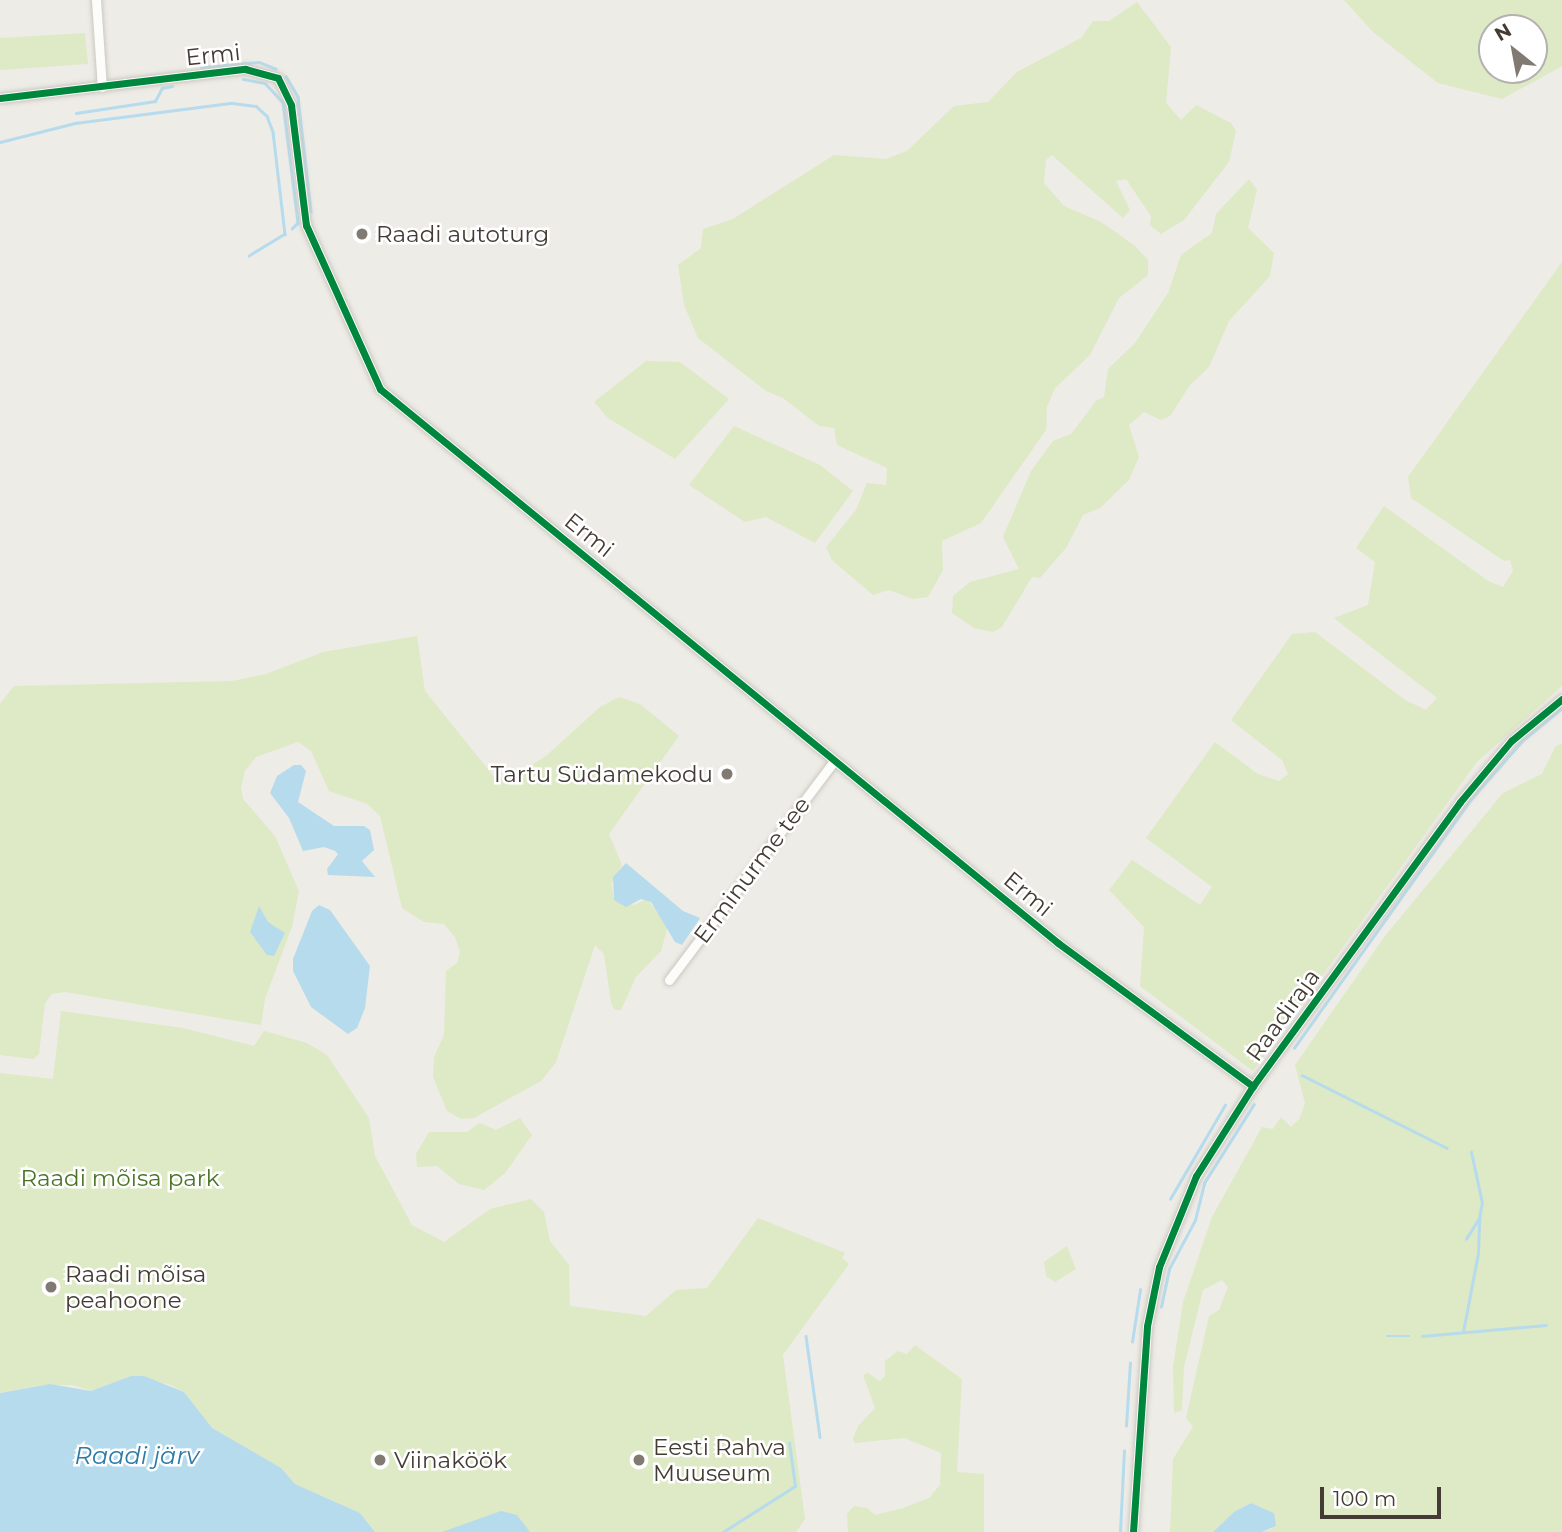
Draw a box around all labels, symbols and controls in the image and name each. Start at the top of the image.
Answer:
north arrow [1478,14,1548,84]
text: N [1490,18,1515,46]
street label: Ermi [184,38,242,72]
place label: Raadi autoturg [376,220,549,248]
marker: Raadi autoturg [354,226,370,242]
street label: Ermi [559,507,619,563]
place label: Tartu Südamekodu [491,760,713,788]
marker: Tartu Südamekodu [719,766,735,782]
street label: Erminurme tee [688,791,816,949]
street label: Ermi [998,866,1058,922]
street label: Raadiraja [1240,964,1326,1066]
park label: Raadi mõisa park [20,1164,220,1192]
place label: Raadi mõisa peahoone [65,1260,206,1314]
marker: Raadi mõisa peahoone [43,1279,59,1295]
place label: Eesti Rahva Muuseum [653,1433,786,1487]
water label: Raadi järv [75,1442,199,1470]
place label: Viinaköök [394,1446,507,1474]
marker: Viinaköök [372,1452,388,1468]
marker: Eesti Rahva Muuseum [631,1452,647,1468]
scale bar [1324,1472,1445,1516]
text: 100 m [1333,1486,1396,1511]

